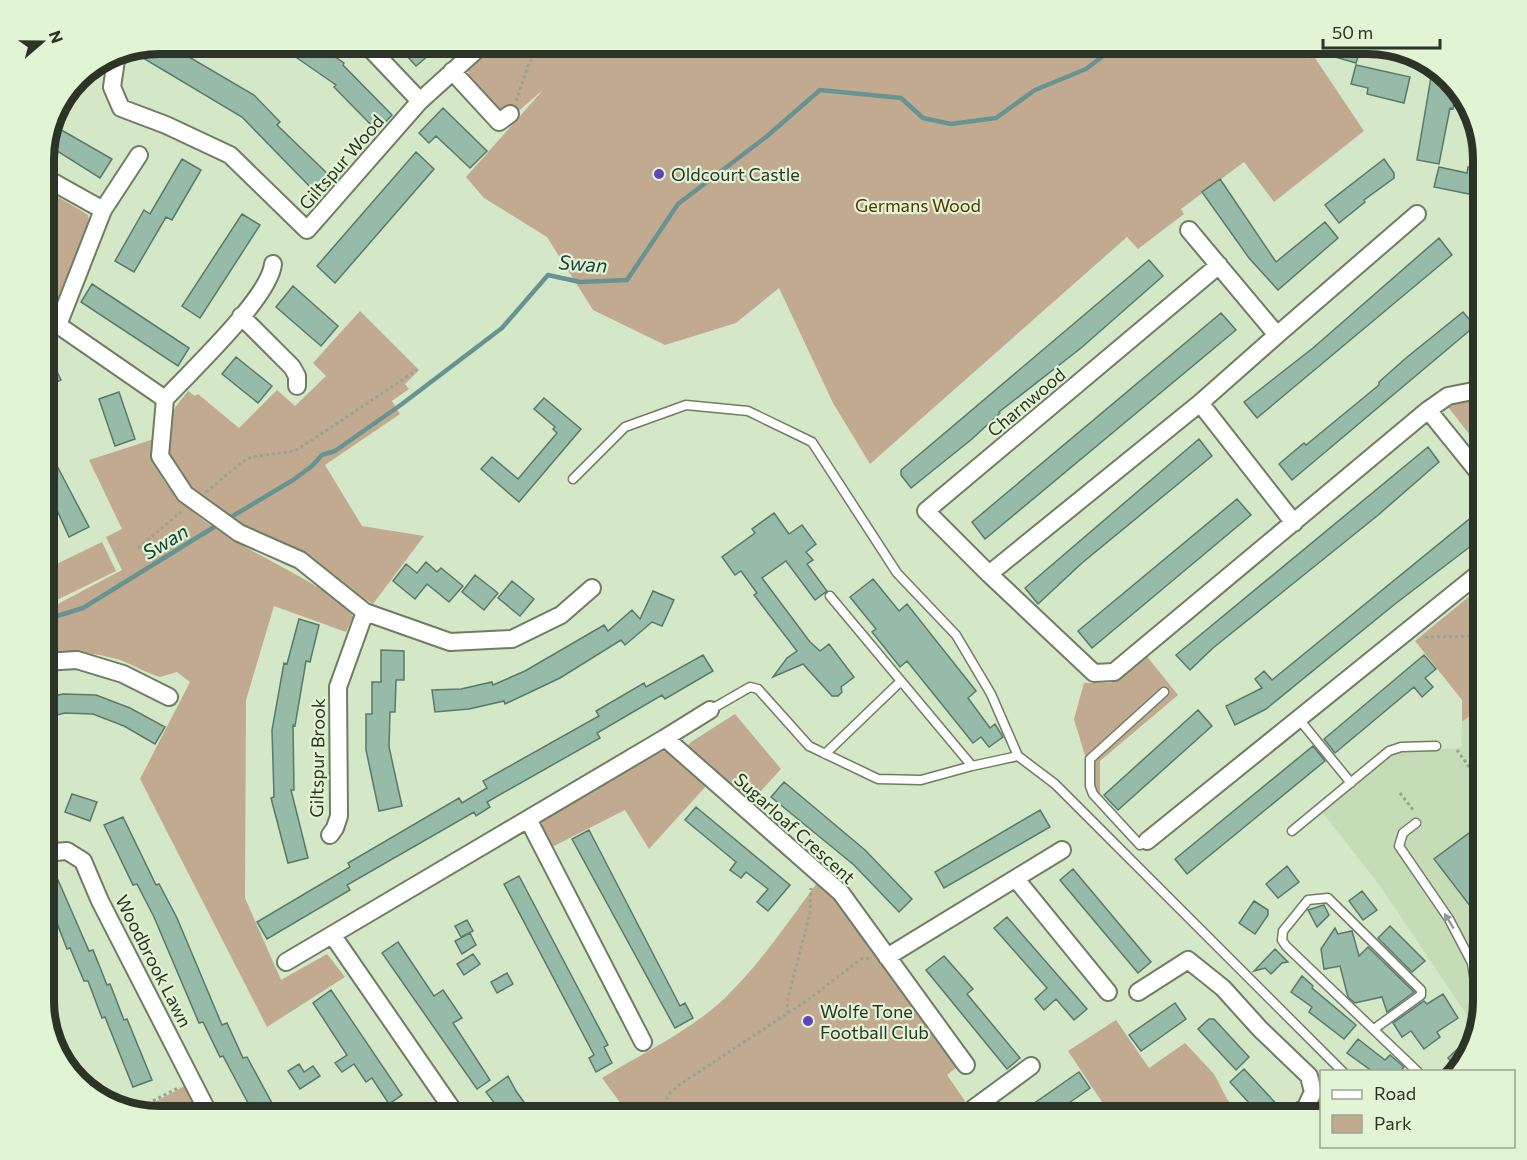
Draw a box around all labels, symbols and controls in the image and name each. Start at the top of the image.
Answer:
north arrow [12,12,72,72]
scale bar [1323,12,1440,50]
text: 50 m [1332,21,1373,43]
text: N [46,28,68,46]
street label: Giltspur Wood [294,110,388,214]
place label: Oldcourt Castle [671,163,800,185]
marker: Oldcourt Castle [652,167,666,181]
park label: Germans Wood [855,194,981,216]
water label: Swan [558,249,608,277]
street label: Charnwood [982,363,1070,441]
water label: Swan [138,518,192,564]
street label: Giltspur Brook [305,698,329,818]
street label: Sugarloaf Crescent [730,768,860,888]
street label: Woodbrook Lawn [111,891,197,1031]
one-way arrow [1444,913,1455,929]
place label: Wolfe Tone Football Club [820,1000,929,1043]
marker: Wolfe Tone Football Club [801,1014,815,1028]
legend [1320,1070,1515,1148]
text: Road [1374,1082,1416,1104]
text: Park [1374,1112,1412,1134]

